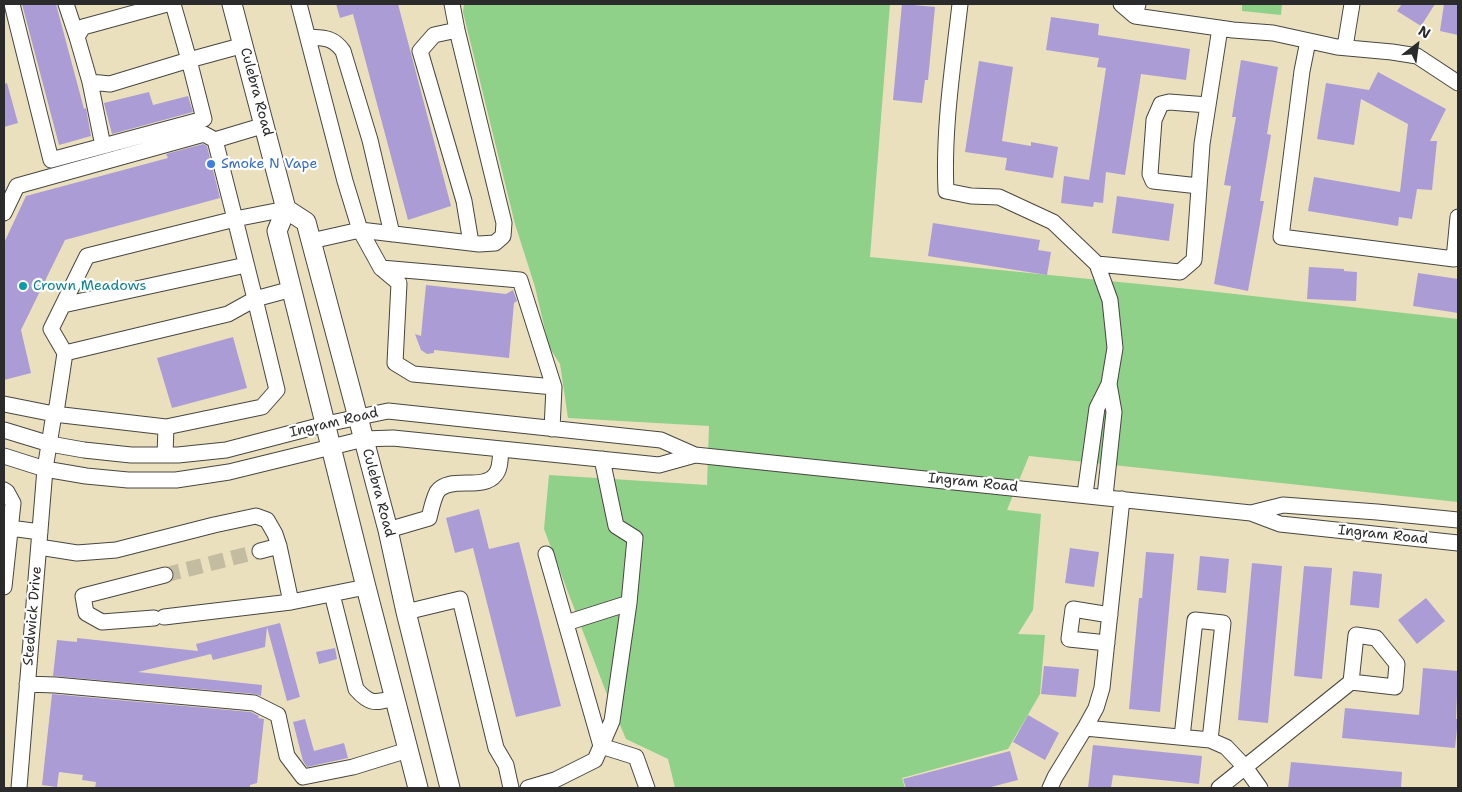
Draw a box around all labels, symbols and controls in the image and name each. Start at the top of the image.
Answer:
north arrow [1392,20,1442,70]
text: N [1415,21,1434,43]
street label: Culebra Road [236,46,276,138]
place label: Smoke N Vape [221,156,317,172]
marker: Smoke N Vape [205,158,217,170]
place label: Crown Meadows [33,278,146,294]
marker: Crown Meadows [17,280,29,292]
street label: Ingram Road [288,405,380,441]
street label: Culebra Road [358,447,398,539]
street label: Ingram Road [927,470,1019,496]
street label: Ingram Road [1337,522,1429,548]
street label: Stedwick Drive [20,566,46,666]

